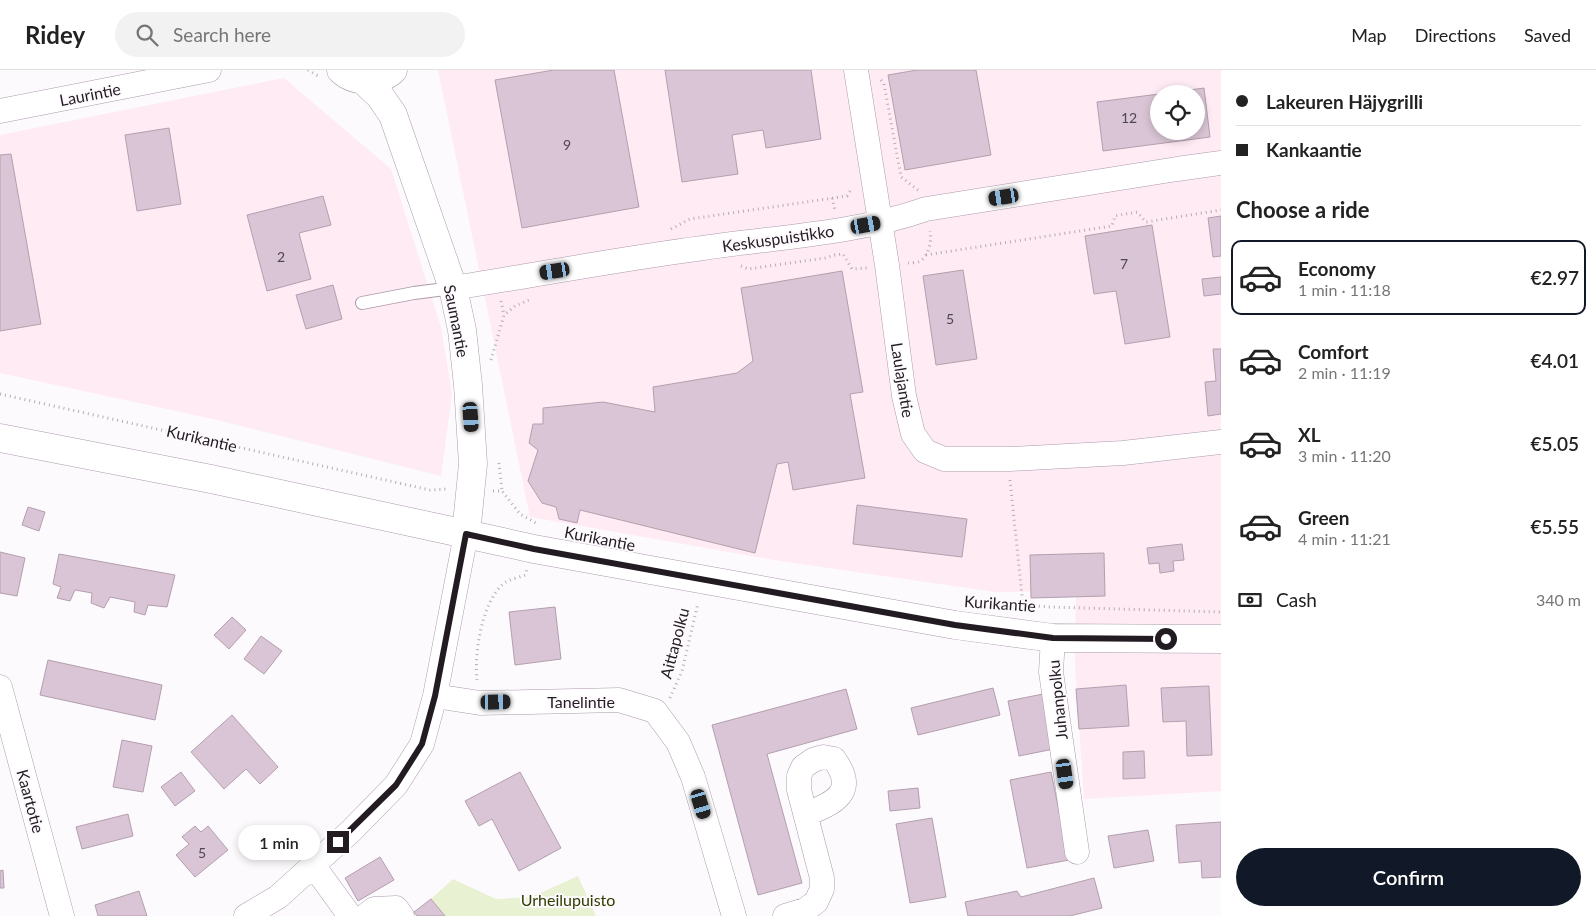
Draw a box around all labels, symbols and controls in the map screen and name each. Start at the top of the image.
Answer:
search box [115,12,465,57]
text: Ridey [25,20,85,49]
icon: search [133,21,161,49]
text: Search here [173,23,271,46]
text: Map [1351,24,1387,46]
text: Directions [1415,24,1496,46]
text: Saved [1524,24,1571,46]
street label: Laurintie [58,79,122,109]
map controls [1150,85,1205,140]
button: locate [1150,85,1205,140]
text: Lakeuren Häjygrilli [1266,90,1423,113]
house number: 12 [1121,109,1137,126]
house number: 9 [563,136,571,153]
text: Kankaantie [1266,138,1362,161]
car [988,187,1019,207]
text: Choose a ride [1236,196,1370,223]
car [849,215,882,235]
street label: Keskuspuistikko [721,221,835,255]
house number: 2 [277,248,285,265]
house number: 7 [1120,255,1128,272]
icon: car [1238,255,1283,300]
text: Economy [1298,257,1376,280]
car [539,261,570,281]
text: €2.97 [1530,266,1579,289]
text: 1 min · 11:18 [1298,280,1391,299]
street label: Saumantie [441,283,473,359]
house number: 5 [946,310,954,327]
icon: car [1238,338,1283,383]
text: Comfort [1298,340,1369,363]
street label: Laulajantie [888,341,918,419]
text: €4.01 [1530,349,1579,372]
text: 2 min · 11:19 [1298,363,1391,382]
car [462,402,479,432]
street label: Kurikantie [165,421,239,455]
icon: car [1238,421,1283,466]
text: XL [1298,423,1321,446]
text: €5.05 [1530,432,1579,455]
text: 3 min · 11:20 [1298,446,1391,465]
icon: car [1238,504,1283,549]
text: Green [1298,506,1349,529]
text: €5.55 [1530,515,1579,538]
street label: Kurikantie [563,522,637,554]
text: 4 min · 11:21 [1298,529,1391,548]
icon: cash [1236,586,1264,614]
text: Cash [1276,588,1317,611]
text: 340 m [1536,590,1581,609]
street label: Kurikantie [963,591,1037,615]
street label: Aittapolku [655,606,693,680]
route start [1155,628,1177,650]
street label: Juhanpolku [1043,659,1071,741]
street label: Tanelintie [547,692,615,711]
car [480,694,511,710]
car [1055,758,1074,790]
street label: Kaartotie [13,767,49,835]
car [689,787,712,821]
callout: 1 min [238,824,320,860]
route end [327,831,349,853]
text: 1 min [259,833,299,852]
house number: 5 [198,844,206,861]
button: Confirm [1236,848,1581,906]
park label: Urheilupuisto [521,890,615,909]

